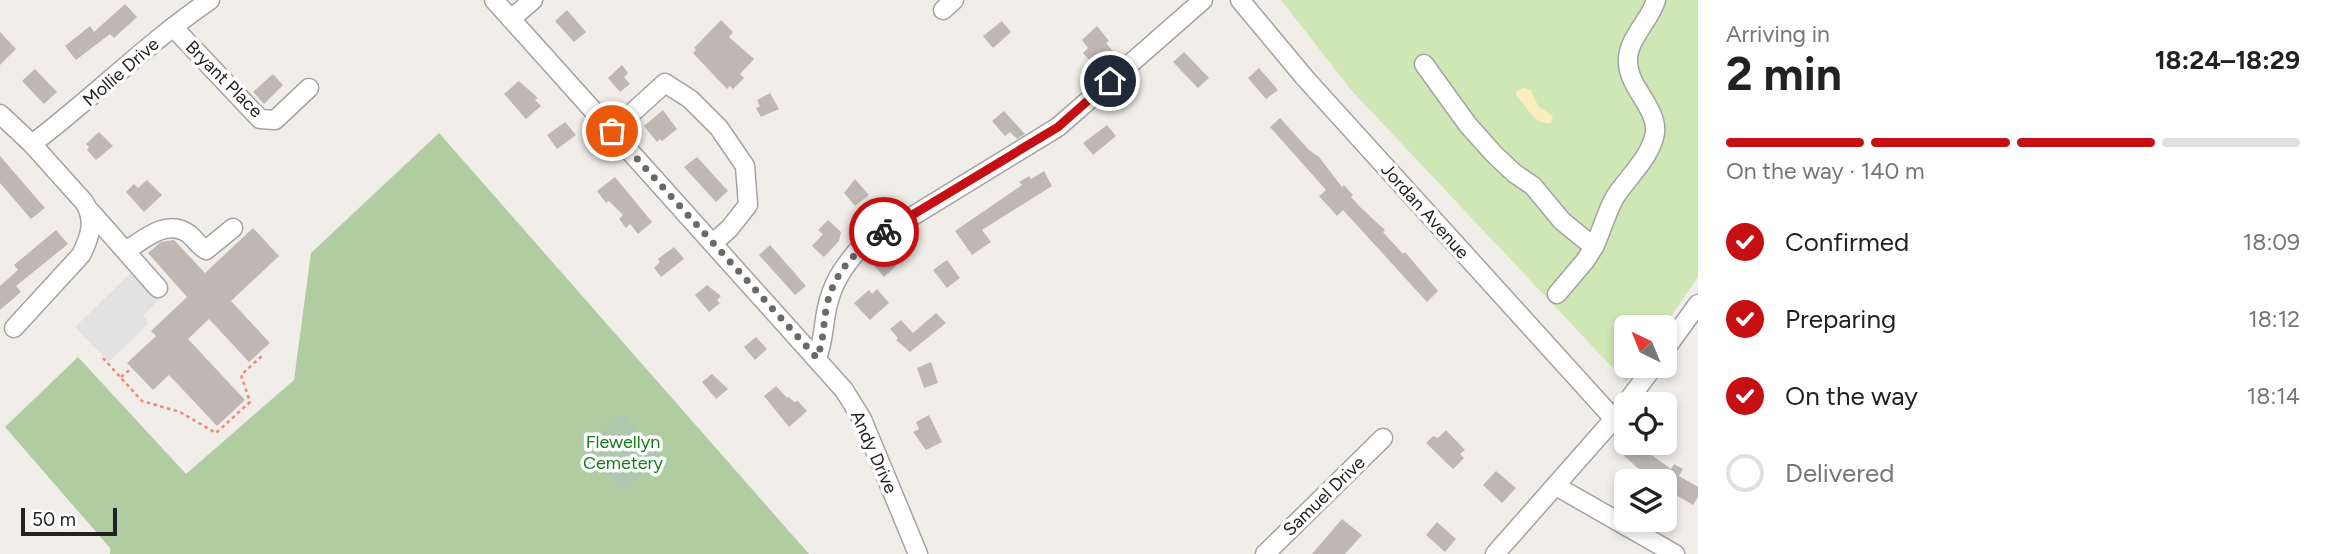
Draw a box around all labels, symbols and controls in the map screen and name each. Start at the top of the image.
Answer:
text: Arriving in [1726,20,1830,48]
street label: Mollie Drive [78,33,164,111]
street label: Bryant Place [181,36,267,122]
text: 18:24–18:29 [2155,44,2300,76]
text: 2 min [1726,46,1842,102]
pin [1080,51,1140,111]
icon: home [1091,62,1129,100]
pin [582,101,642,161]
icon: bag [593,112,631,150]
text: On the way · 140 m [1726,157,1925,185]
street label: Jordan Avenue [1376,159,1474,263]
courier [849,197,919,267]
icon: bike [865,213,903,251]
icon: check [1726,223,1764,261]
text: Confirmed [1785,226,1909,258]
text: 18:09 [2243,228,2300,256]
icon: check [1726,300,1764,338]
text: Preparing [1785,303,1896,335]
text: 18:12 [2248,305,2300,333]
north arrow [1614,315,1676,378]
map controls [1614,315,1677,532]
icon: check [1726,377,1764,415]
text: On the way [1785,380,1918,412]
text: 18:14 [2247,382,2300,410]
button: locate [1614,392,1677,455]
street label: Andy Drive [846,407,902,497]
park label: Flewellyn Cemetery [583,431,664,474]
street label: Samuel Drive [1278,451,1370,541]
text: Delivered [1785,457,1894,489]
button: layers [1614,469,1677,532]
scale bar [21,505,117,537]
text: 50 m [32,508,76,531]

